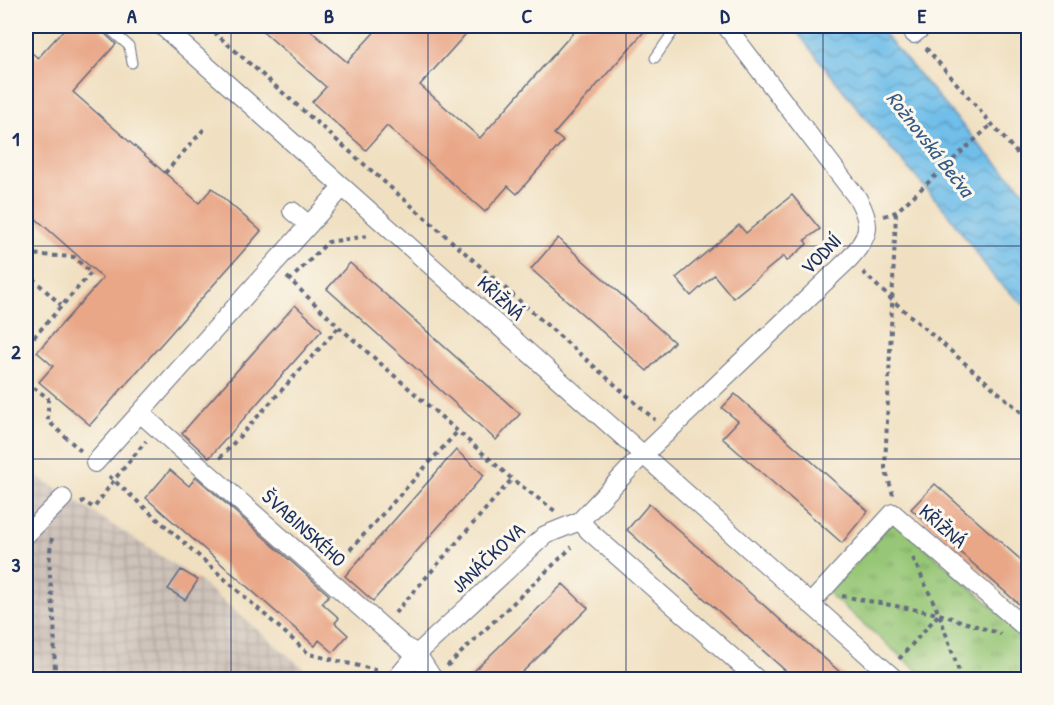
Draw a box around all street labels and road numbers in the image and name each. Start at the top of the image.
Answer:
street label: VODNÍ [794,227,847,280]
street label: KŘIŽNÁ [472,269,531,326]
street label: ŠVABINSKÉHO [256,483,352,573]
street label: KŘIŽNÁ [914,497,973,554]
street label: JANÁČKOVA [445,517,530,599]

